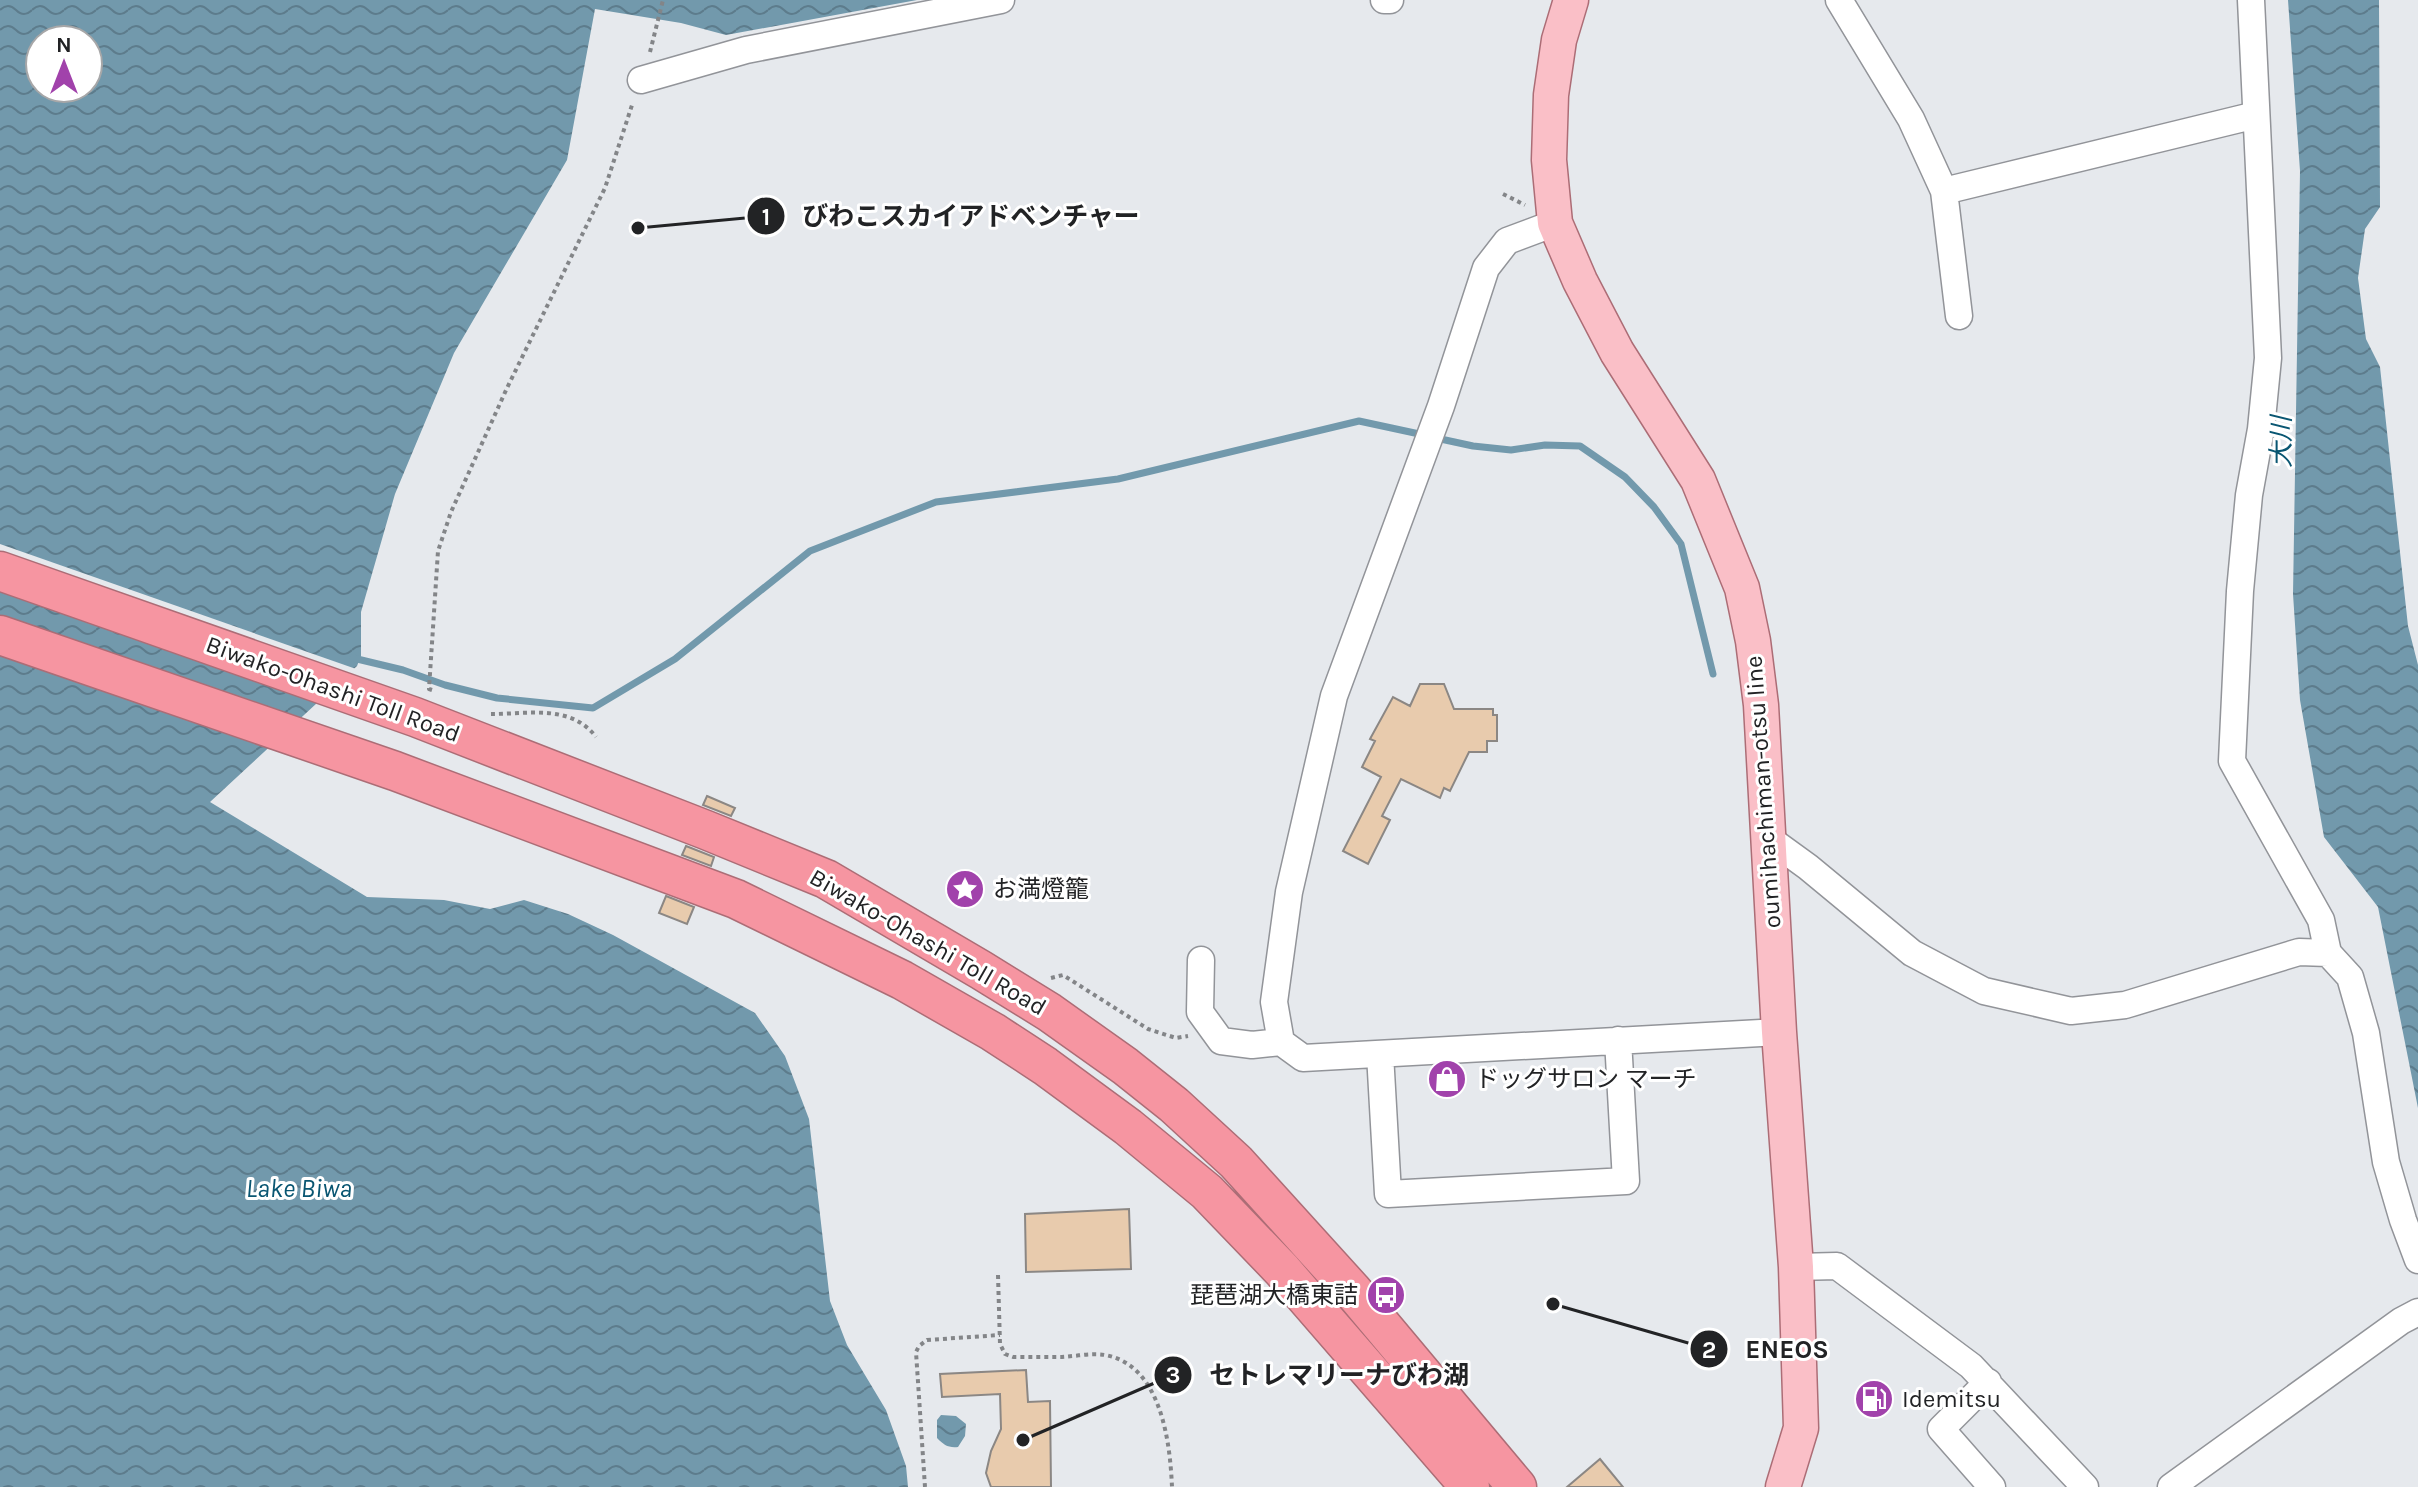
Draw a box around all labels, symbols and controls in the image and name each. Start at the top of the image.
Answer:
north arrow [24,24,104,104]
text: N [56,32,72,58]
callout: びわこスカイアドベンチャー [746,191,1156,241]
text: びわこスカイアドベンチャー [802,201,1140,232]
text: 1 [762,203,770,231]
water label: 大川 [2266,413,2297,468]
street label: Biwako-Ohashi Toll Road [202,630,464,748]
street label: oumihachiman-otsu line [1740,655,1786,929]
street label: Biwako-Ohashi Toll Road [805,863,1051,1021]
place icon: お満燈籠 [944,868,986,910]
place label: お満燈籠 [993,875,1089,903]
shop icon: ドッグサロン マーチ [1426,1058,1468,1100]
place label: ドッグサロン マーチ [1475,1065,1697,1093]
water label: Lake Biwa [246,1173,352,1204]
bus stop icon: 琵琶湖大橋東詰 [1365,1274,1407,1316]
place label: 琵琶湖大橋東詰 [1190,1281,1358,1309]
callout: ENEOS [1689,1324,1844,1374]
text: ENEOS [1745,1334,1829,1365]
text: 2 [1702,1336,1716,1364]
callout: セトレマリーナびわ湖 [1153,1350,1485,1400]
text: セトレマリーナびわ湖 [1209,1360,1469,1391]
text: 3 [1166,1361,1180,1389]
fuel station icon: Idemitsu [1853,1378,1895,1420]
place label: Idemitsu [1902,1385,2001,1413]

